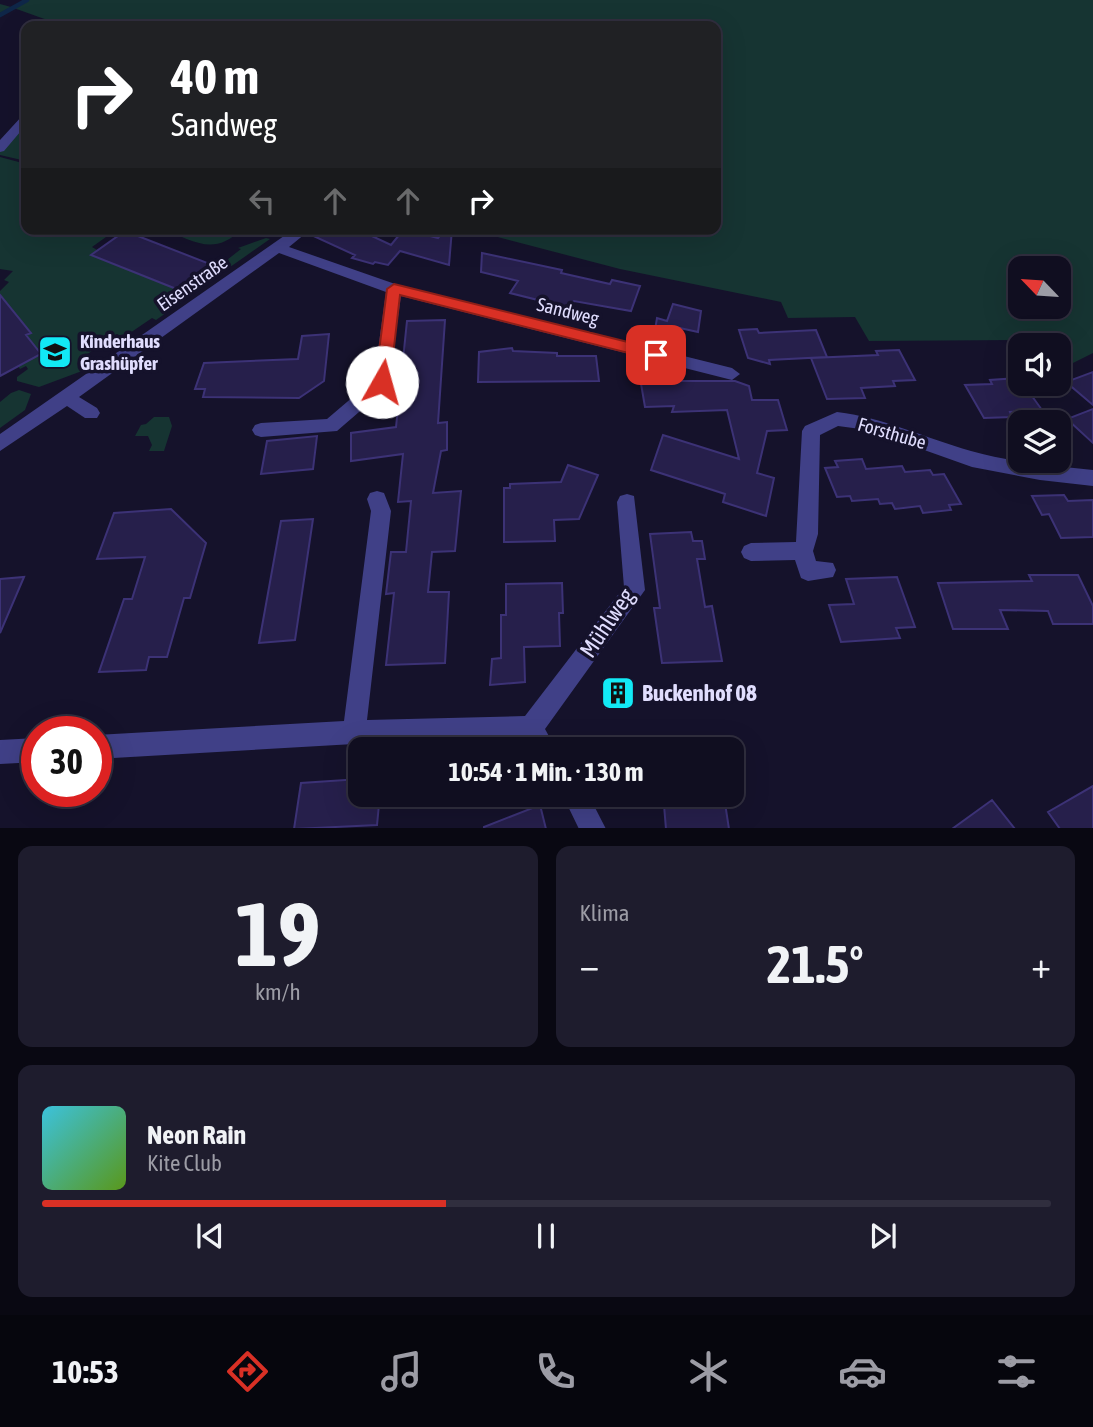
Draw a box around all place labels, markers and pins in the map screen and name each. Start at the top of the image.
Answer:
pin [626,325,686,385]
place label: Kinderhaus Grashüpfer [80,330,160,374]
school or university icon: Kinderhaus Grashüpfer [36,333,74,371]
building icon: Buckenhof 08 [599,674,637,712]
place label: Buckenhof 08 [642,680,757,706]

